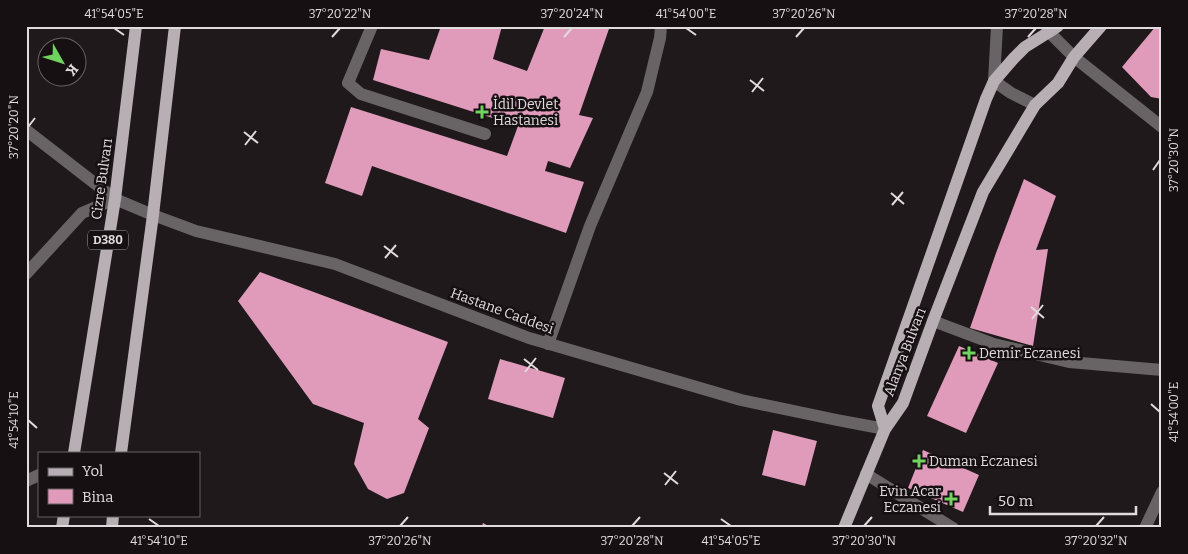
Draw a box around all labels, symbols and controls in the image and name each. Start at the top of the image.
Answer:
text: 41°54'05"E [84,7,144,21]
text: 37°20'22"N [309,7,372,21]
text: 37°20'24"N [540,7,604,21]
text: 41°54'00"E [656,7,716,21]
text: 37°20'26"N [772,7,836,21]
text: 37°20'28"N [1004,7,1068,21]
north arrow [38,38,88,88]
text: K [62,61,81,79]
text: 37°20'20"N [7,95,21,159]
place label: İdil Devlet Hastanesi [493,96,558,129]
marker: İdil Devlet Hastanesi [475,105,489,119]
text: 37°20'30"N [1167,127,1181,192]
street label: Cizre Bulvarı [88,137,116,221]
road number: D380 [88,230,128,250]
street label: Hastane Caddesi [448,284,556,338]
street label: Alanya Bulvarı [880,305,930,399]
place label: Demir Eczanesi [979,345,1081,362]
marker: Demir Eczanesi [963,347,975,359]
text: 41°54'00"E [1167,382,1181,442]
text: 41°54'10"E [7,391,21,449]
legend [38,452,200,516]
place label: Duman Eczanesi [929,453,1038,470]
marker: Duman Eczanesi [913,455,925,467]
text: Yol [82,462,103,480]
place label: Evin Acar Eczanesi [879,483,941,516]
scale bar [990,484,1137,516]
text: Bina [82,488,114,506]
text: 50 m [998,492,1034,510]
marker: Evin Acar Eczanesi [945,493,957,505]
text: 41°54'10"E [130,534,188,548]
text: 37°20'26"N [368,534,432,548]
text: 37°20'28"N [600,534,664,548]
text: 41°54'05"E [701,534,761,548]
text: 37°20'30"N [832,534,897,548]
text: 37°20'32"N [1064,534,1128,548]

